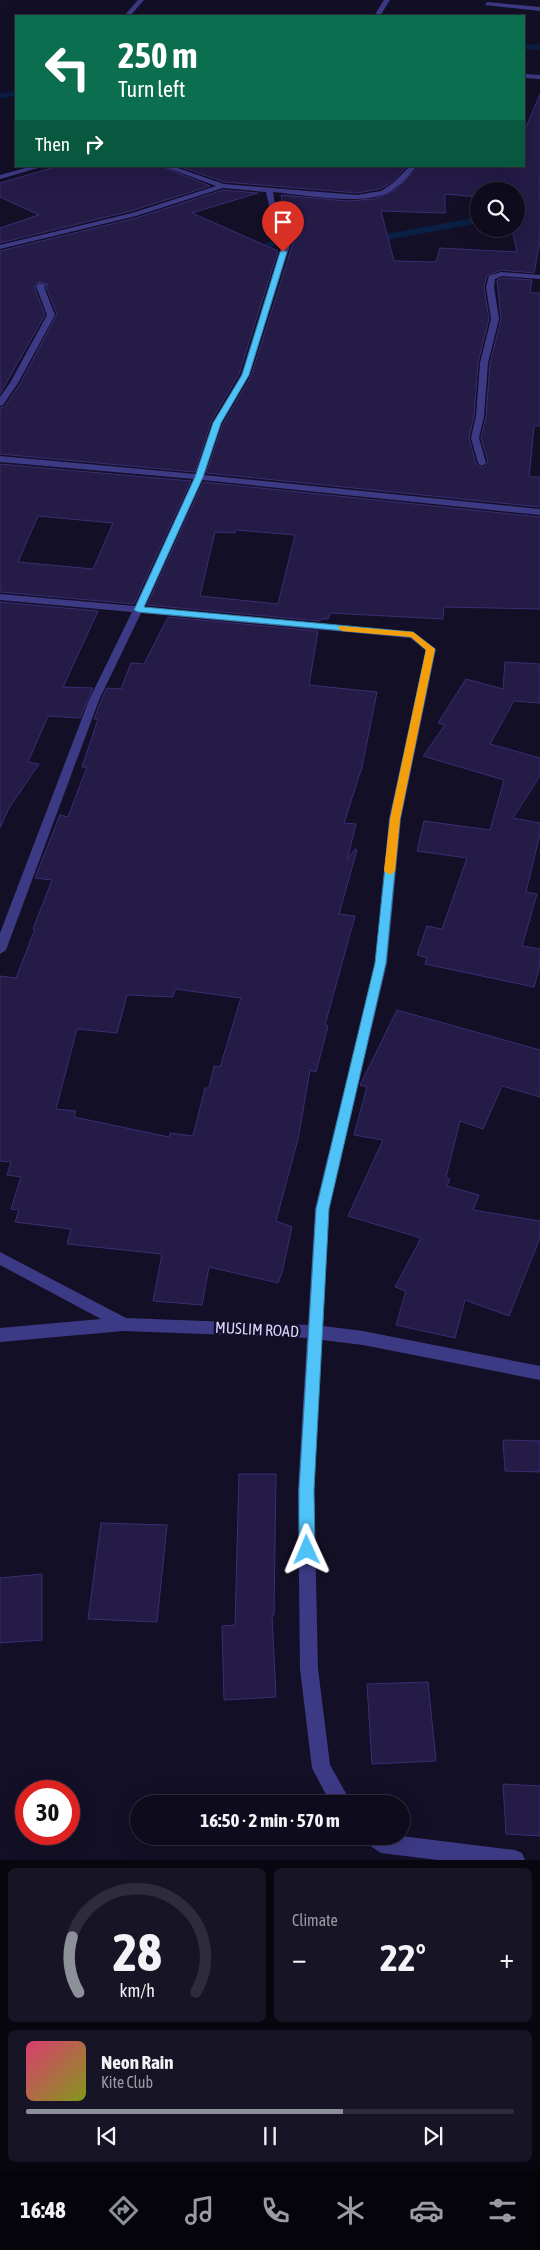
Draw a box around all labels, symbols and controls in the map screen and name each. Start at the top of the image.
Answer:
icon: left [35,35,100,100]
text: 250 m [118,35,197,75]
text: Turn left [118,76,185,102]
icon: right [80,130,108,158]
text: Then [35,133,70,155]
map controls [470,182,525,237]
button: search [470,182,525,237]
pin [262,201,304,252]
icon: arrive [269,208,297,236]
street label: MUSLIM ROAD [215,1318,299,1340]
position arrow [280,1523,332,1575]
speed limit sign: 30 [15,1780,80,1845]
text: 16:50 · 2 min · 570 m [200,1809,340,1831]
text: Climate [292,1911,338,1929]
text: 28 [113,1922,161,1982]
text: 22° [380,1936,426,1979]
text: − [292,1942,307,1974]
text: + [499,1942,514,1974]
text: km/h [119,1980,155,2001]
text: Neon Rain [101,2051,173,2073]
text: Kite Club [101,2073,153,2091]
icon: previous [93,2122,121,2150]
icon: pause [256,2122,284,2150]
icon: next [419,2122,447,2150]
icon: directions [106,2193,141,2228]
icon: music [182,2193,217,2228]
icon: phone [258,2193,293,2228]
icon: climate [333,2193,368,2228]
icon: car [409,2193,444,2228]
icon: filters [485,2193,520,2228]
text: 16:48 [20,2197,66,2223]

